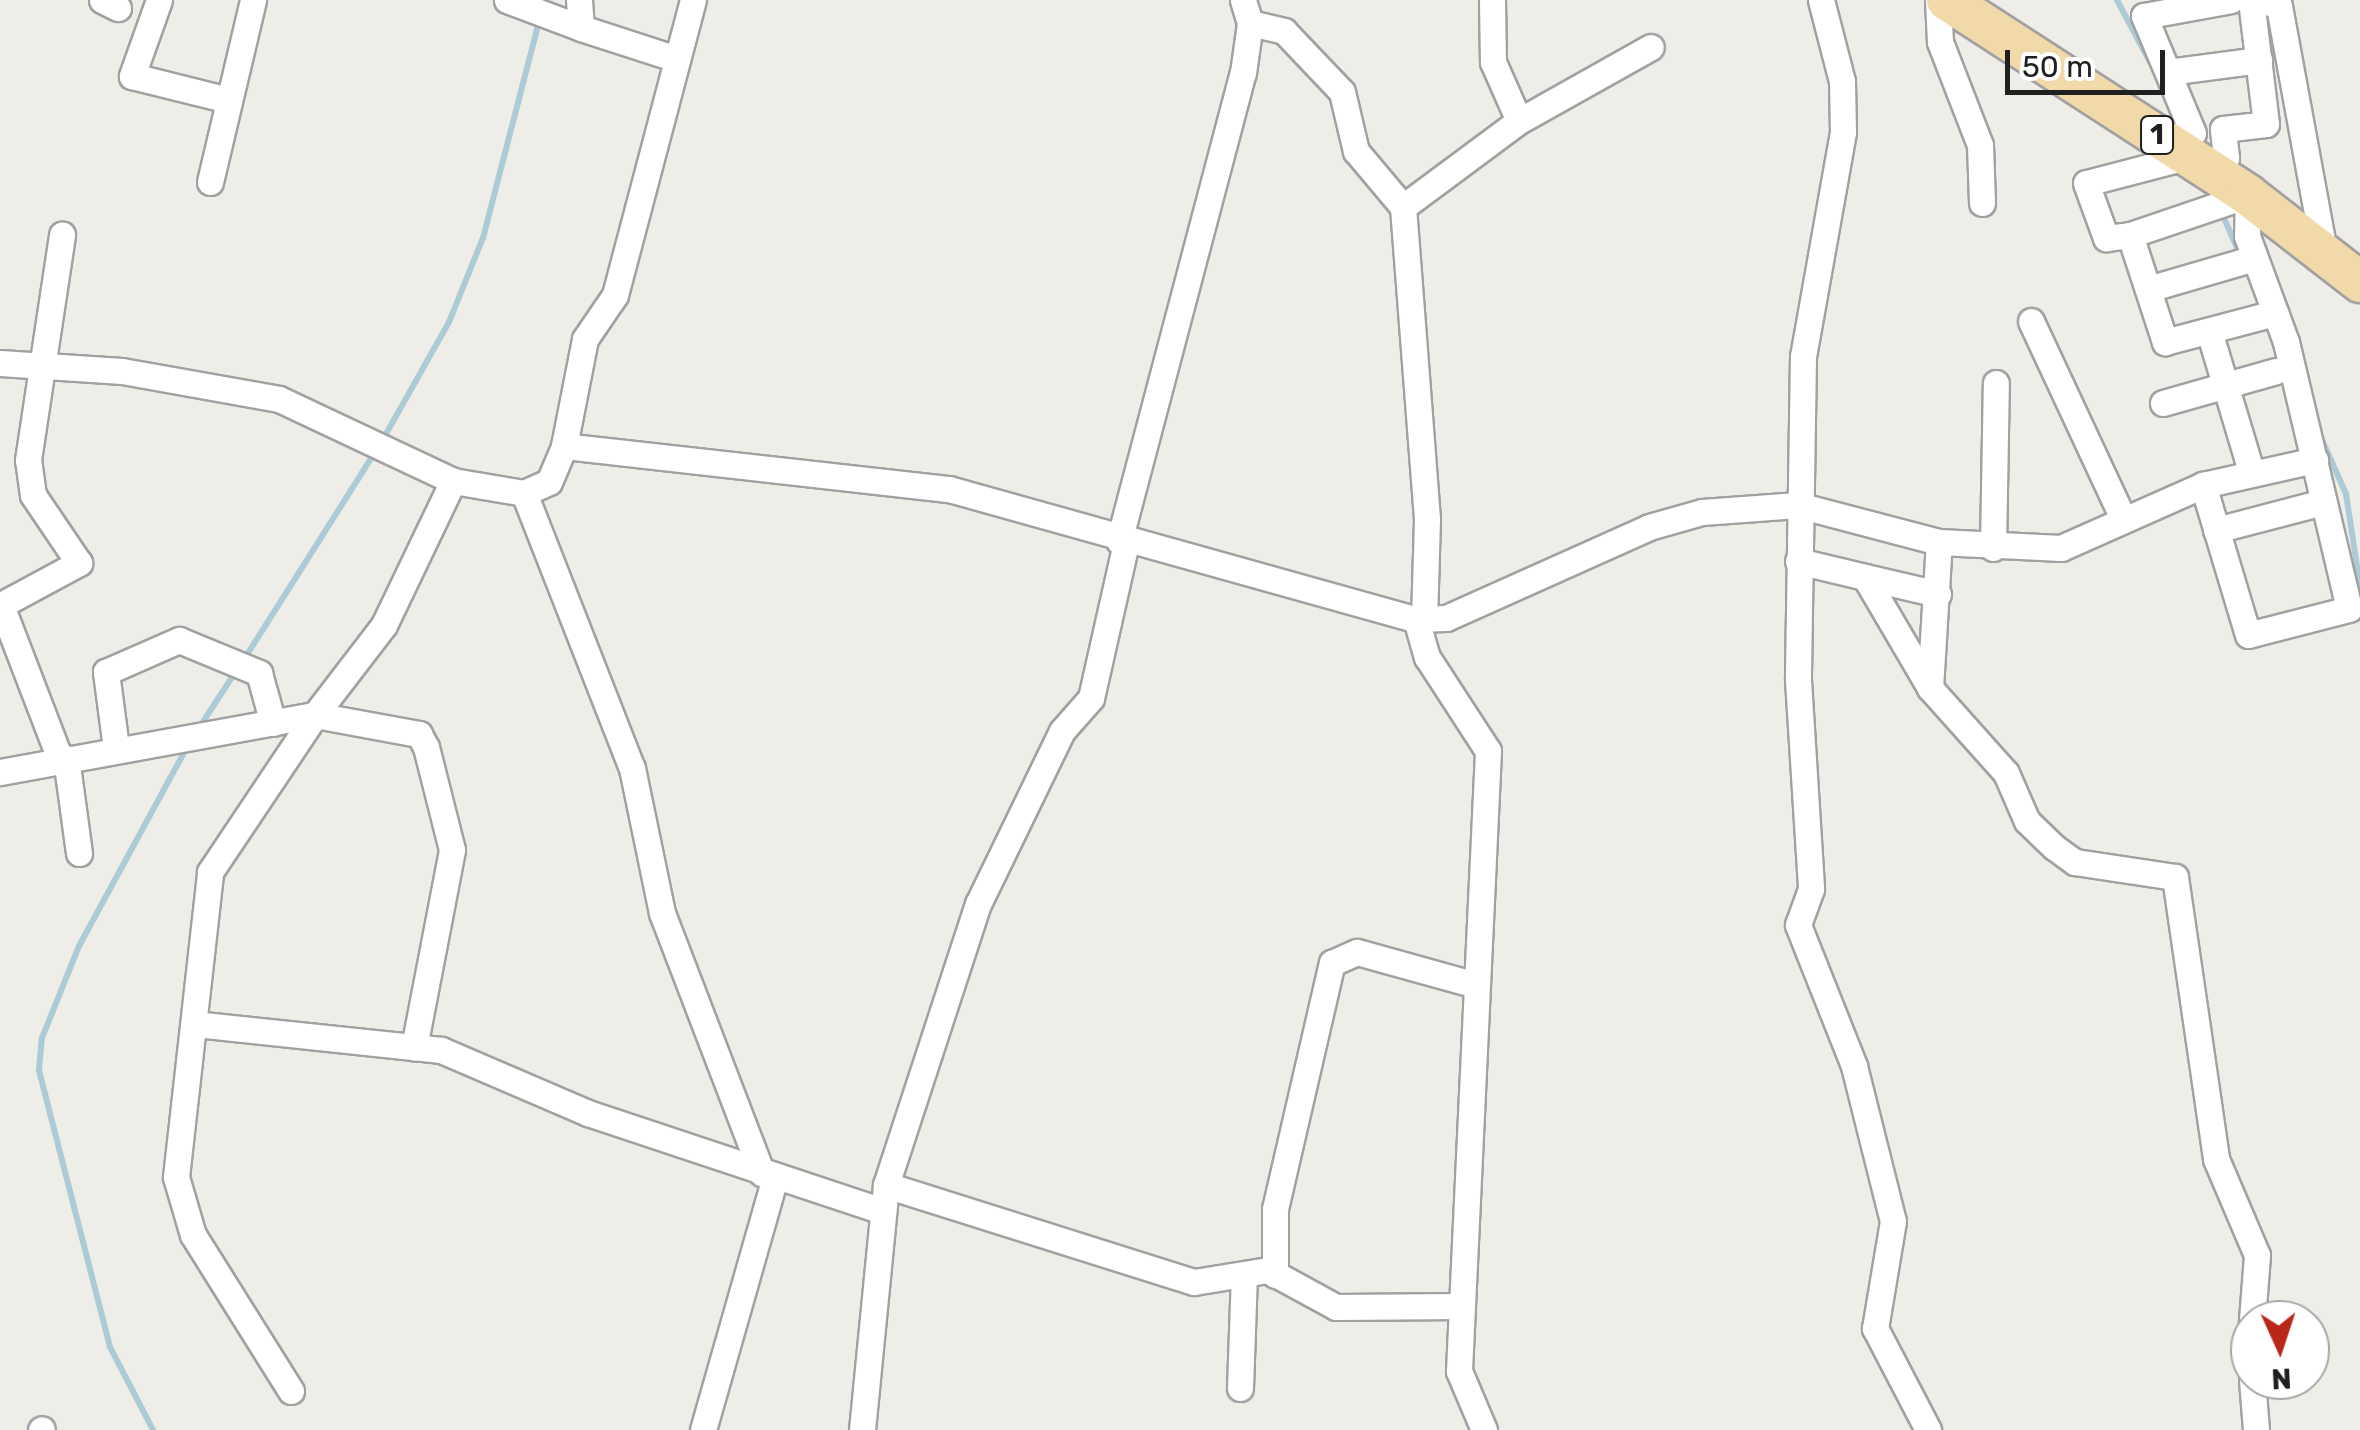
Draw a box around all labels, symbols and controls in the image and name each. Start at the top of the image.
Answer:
scale bar [2010,30,2170,92]
text: 50 m [2022,49,2093,85]
road number: 1 [2140,112,2174,158]
north arrow [2230,1300,2330,1400]
text: N [2271,1361,2292,1395]

